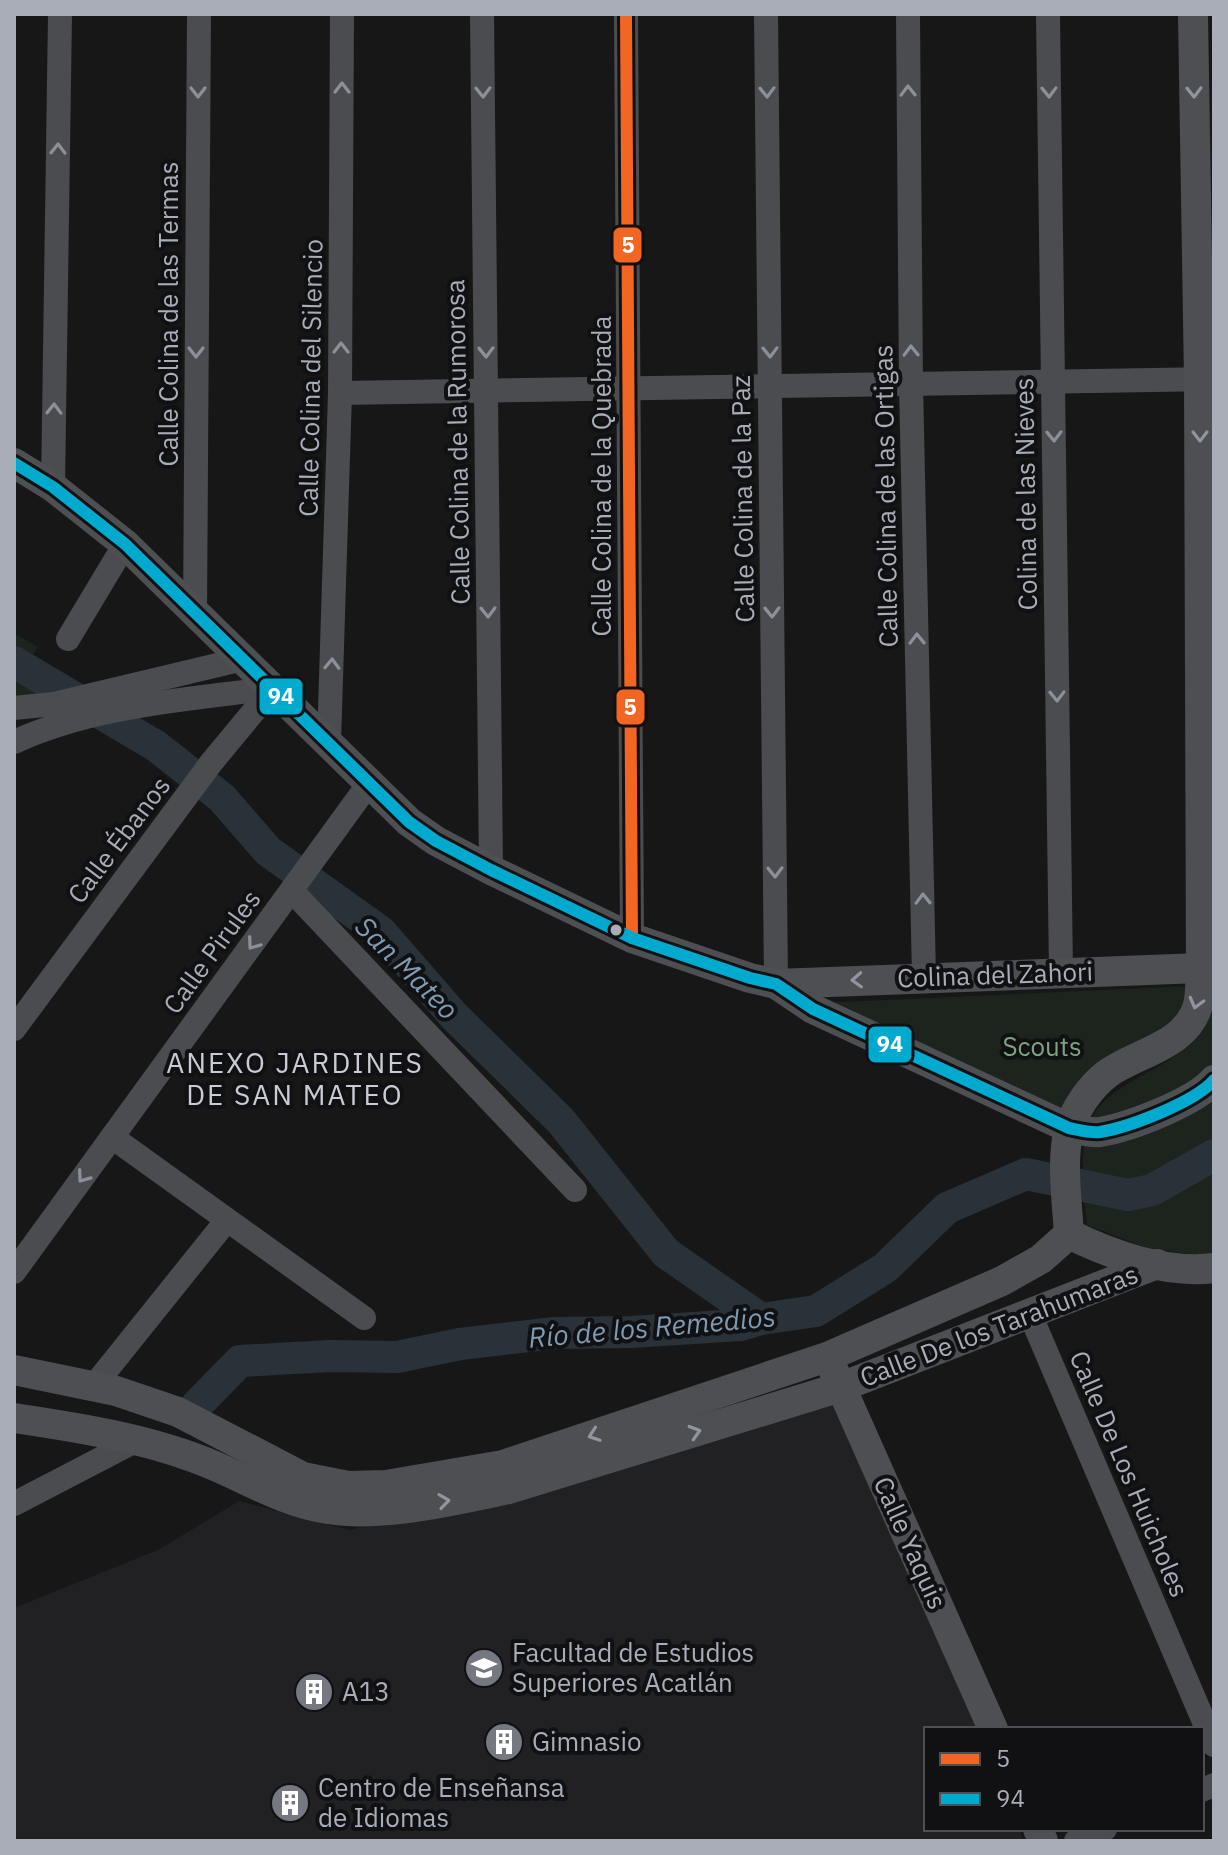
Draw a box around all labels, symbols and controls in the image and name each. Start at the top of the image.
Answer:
one-way arrow [333,81,351,94]
one-way arrow [899,84,917,97]
one-way arrow [189,86,207,99]
one-way arrow [474,86,491,99]
one-way arrow [758,86,776,99]
one-way arrow [1040,86,1058,99]
one-way arrow [1186,86,1203,99]
one-way arrow [49,142,67,155]
street label: Calle Colina de las Termas [151,161,185,467]
line badge: 5 [612,226,643,264]
text: 5 [621,230,635,259]
street label: Calle Colina del Silencio [291,239,329,517]
street label: Calle Colina de la Rumorosa [437,279,477,605]
street label: Calle Colina de la Quebrada [584,315,618,636]
one-way arrow [332,341,350,354]
street label: Calle Colina de las Ortigas [865,344,905,648]
one-way arrow [902,344,920,357]
one-way arrow [188,346,205,359]
one-way arrow [477,346,494,359]
one-way arrow [761,346,778,359]
street label: Calle Colina de la Paz [723,375,761,623]
street label: Colina de las Nieves [1006,377,1044,611]
one-way arrow [45,402,63,415]
one-way arrow [1045,430,1062,443]
one-way arrow [1191,430,1208,443]
one-way arrow [479,606,497,619]
one-way arrow [763,606,781,619]
one-way arrow [908,632,925,645]
one-way arrow [323,657,340,670]
line badge: 94 [258,677,304,716]
text: 94 [268,681,294,710]
line badge: 5 [615,688,646,726]
one-way arrow [1048,690,1066,703]
text: 5 [623,692,637,721]
street label: Calle Ébanos [59,769,177,910]
one-way arrow [766,866,784,879]
street label: Calle Pirules [155,883,268,1020]
one-way arrow [914,892,931,905]
water label: San Mateo [348,908,467,1027]
unlabelled marker [608,922,624,938]
one-way arrow [248,935,263,950]
street label: Colina del Zahori [896,954,1093,994]
one-way arrow [850,971,863,988]
one-way arrow [1188,996,1205,1009]
line badge: 94 [867,1025,913,1064]
text: 94 [877,1029,903,1058]
park label: Scouts [1002,1029,1082,1063]
district label: ANEXO JARDINES DE SAN MATEO [166,1044,424,1113]
one-way arrow [78,1168,93,1182]
street label: Calle De los Tarahumaras [855,1256,1142,1394]
water label: Río de los Remedios [527,1297,777,1356]
street label: Calle De Los Huicholes [1063,1345,1197,1602]
one-way arrow [587,1425,601,1441]
one-way arrow [687,1425,701,1441]
street label: Calle Yaquis [867,1471,955,1614]
one-way arrow [438,1493,451,1510]
place label: Facultad de Estudios Superiores Acatlán [512,1635,754,1699]
school or university icon: Facultad de Estudios Superiores Acatlán [463,1647,505,1689]
building icon: A13 [293,1671,335,1713]
place label: A13 [342,1674,390,1708]
building icon: Gimnasio [483,1721,525,1763]
place label: Gimnasio [532,1724,642,1758]
legend [924,1727,1204,1831]
text: 5 [996,1742,1010,1774]
place label: Centro de Enseñansa de Idiomas [318,1770,565,1834]
building icon: Centro de Enseñansa de Idiomas [269,1782,311,1824]
text: 94 [996,1782,1025,1814]

